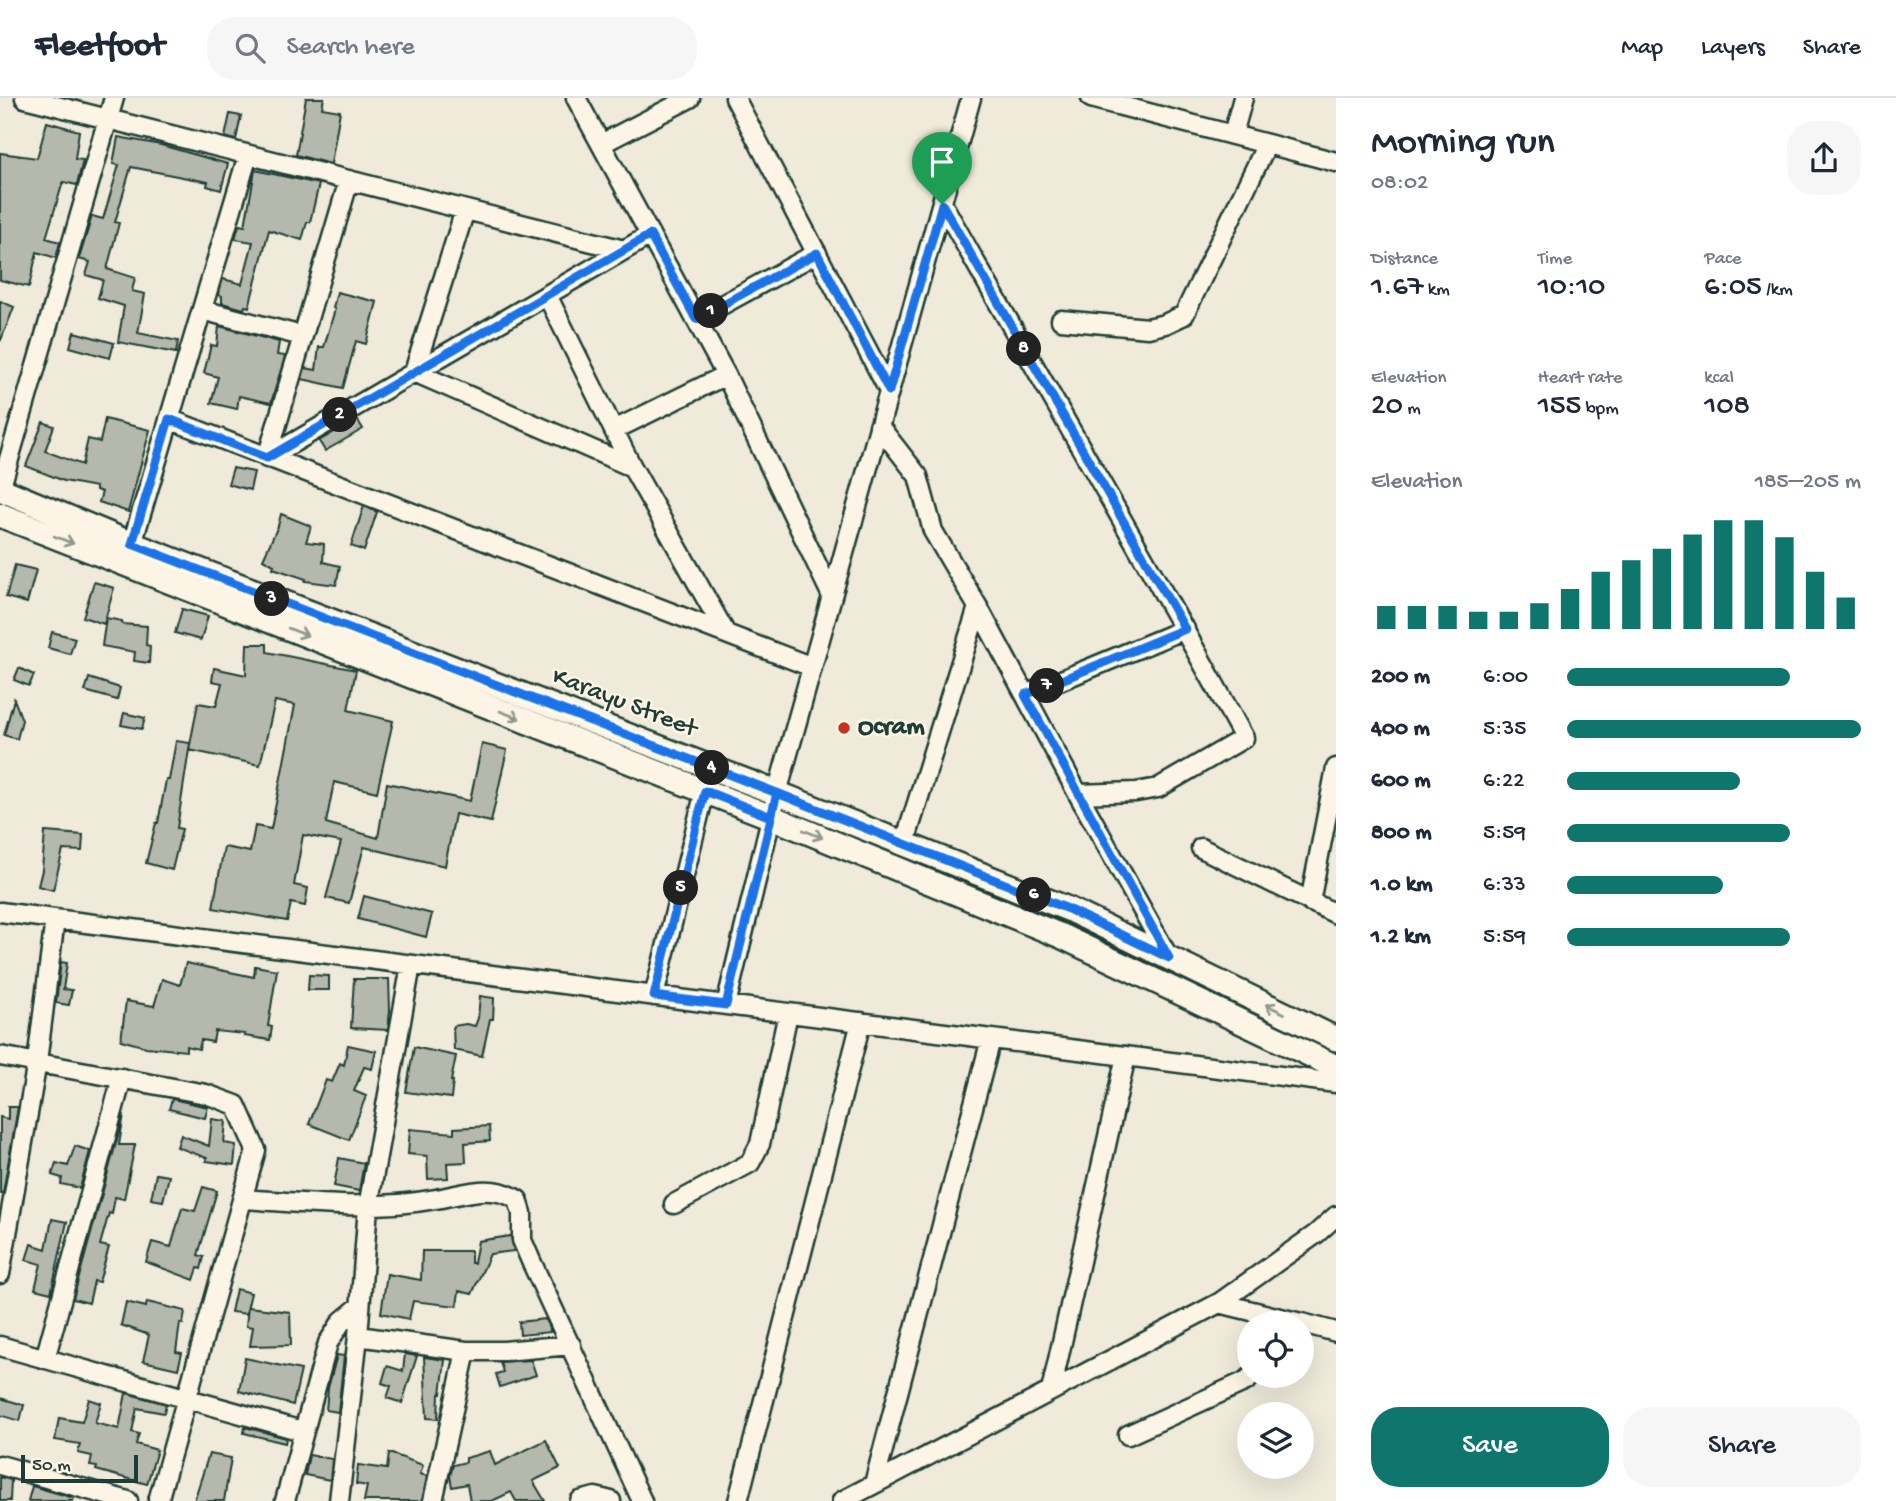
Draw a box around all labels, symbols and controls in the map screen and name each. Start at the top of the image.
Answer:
search box [207,17,697,80]
text: Fleetfoot [35,29,165,67]
icon: search [231,29,269,67]
text: Search here [287,33,415,64]
text: Map [1621,34,1663,63]
text: Layers [1701,34,1765,63]
text: Share [1803,34,1861,63]
button: share [1787,121,1861,195]
text: Morning run [1371,122,1555,166]
pin [912,132,972,204]
icon: arrive [923,143,961,181]
text: 08:02 [1371,170,1428,197]
text: Distance [1371,248,1438,271]
text: Time [1538,248,1572,271]
text: Pace [1704,248,1742,271]
text: 1.67 [1371,271,1423,306]
text: 10:10 [1538,271,1605,306]
text: 6:05 [1704,271,1762,306]
text: km [1423,279,1450,302]
text: /km [1762,279,1793,302]
pin: 1 [694,294,728,328]
text: 1 [707,299,714,322]
pin: 8 [1006,331,1042,366]
text: 8 [1018,337,1029,360]
text: Elevation [1371,367,1447,390]
text: Heart rate [1538,367,1623,390]
text: kcal [1704,367,1734,390]
text: 20 [1371,390,1403,425]
text: 155 [1538,390,1581,425]
text: 108 [1704,390,1750,425]
pin: 2 [322,398,358,432]
text: m [1403,398,1421,421]
text: bpm [1581,398,1619,421]
text: 2 [335,403,344,426]
text: Elevation [1371,469,1462,496]
text: 185–205 m [1755,469,1861,496]
one-way arrow [52,535,74,547]
pin: 3 [254,582,290,616]
text: 3 [267,587,276,610]
one-way arrow [287,626,309,639]
street label: Karayu Street [547,662,703,747]
text: 200 m [1371,664,1430,691]
text: 6:00 [1483,664,1528,691]
pin: 7 [1030,668,1064,704]
text: 7 [1042,674,1051,697]
one-way arrow [499,709,521,722]
place label: Ocram [858,713,925,744]
text: 400 m [1371,716,1430,743]
text: 5:35 [1483,716,1526,743]
marker: Ocram [836,720,852,736]
pin: 4 [694,750,730,786]
text: 4 [707,756,716,779]
text: 600 m [1371,768,1431,795]
text: 6:22 [1483,768,1524,795]
text: 800 m [1371,820,1432,847]
text: 5:59 [1483,820,1526,847]
one-way arrow [802,828,823,841]
pin: 5 [664,870,698,906]
text: 1.0 km [1371,872,1433,899]
text: 6:33 [1483,872,1526,899]
text: 5 [676,876,686,899]
pin: 6 [1016,878,1052,912]
text: 6 [1029,883,1038,906]
text: 1.2 km [1371,924,1431,951]
text: 5:59 [1483,924,1526,951]
one-way arrow [1265,1002,1286,1016]
map controls [1237,1311,1314,1479]
button: locate [1237,1311,1314,1388]
button: layers [1237,1402,1314,1479]
button: Save [1371,1407,1609,1487]
button: Share [1623,1407,1861,1487]
scale bar [21,1452,138,1484]
text: 50 m [32,1455,71,1478]

